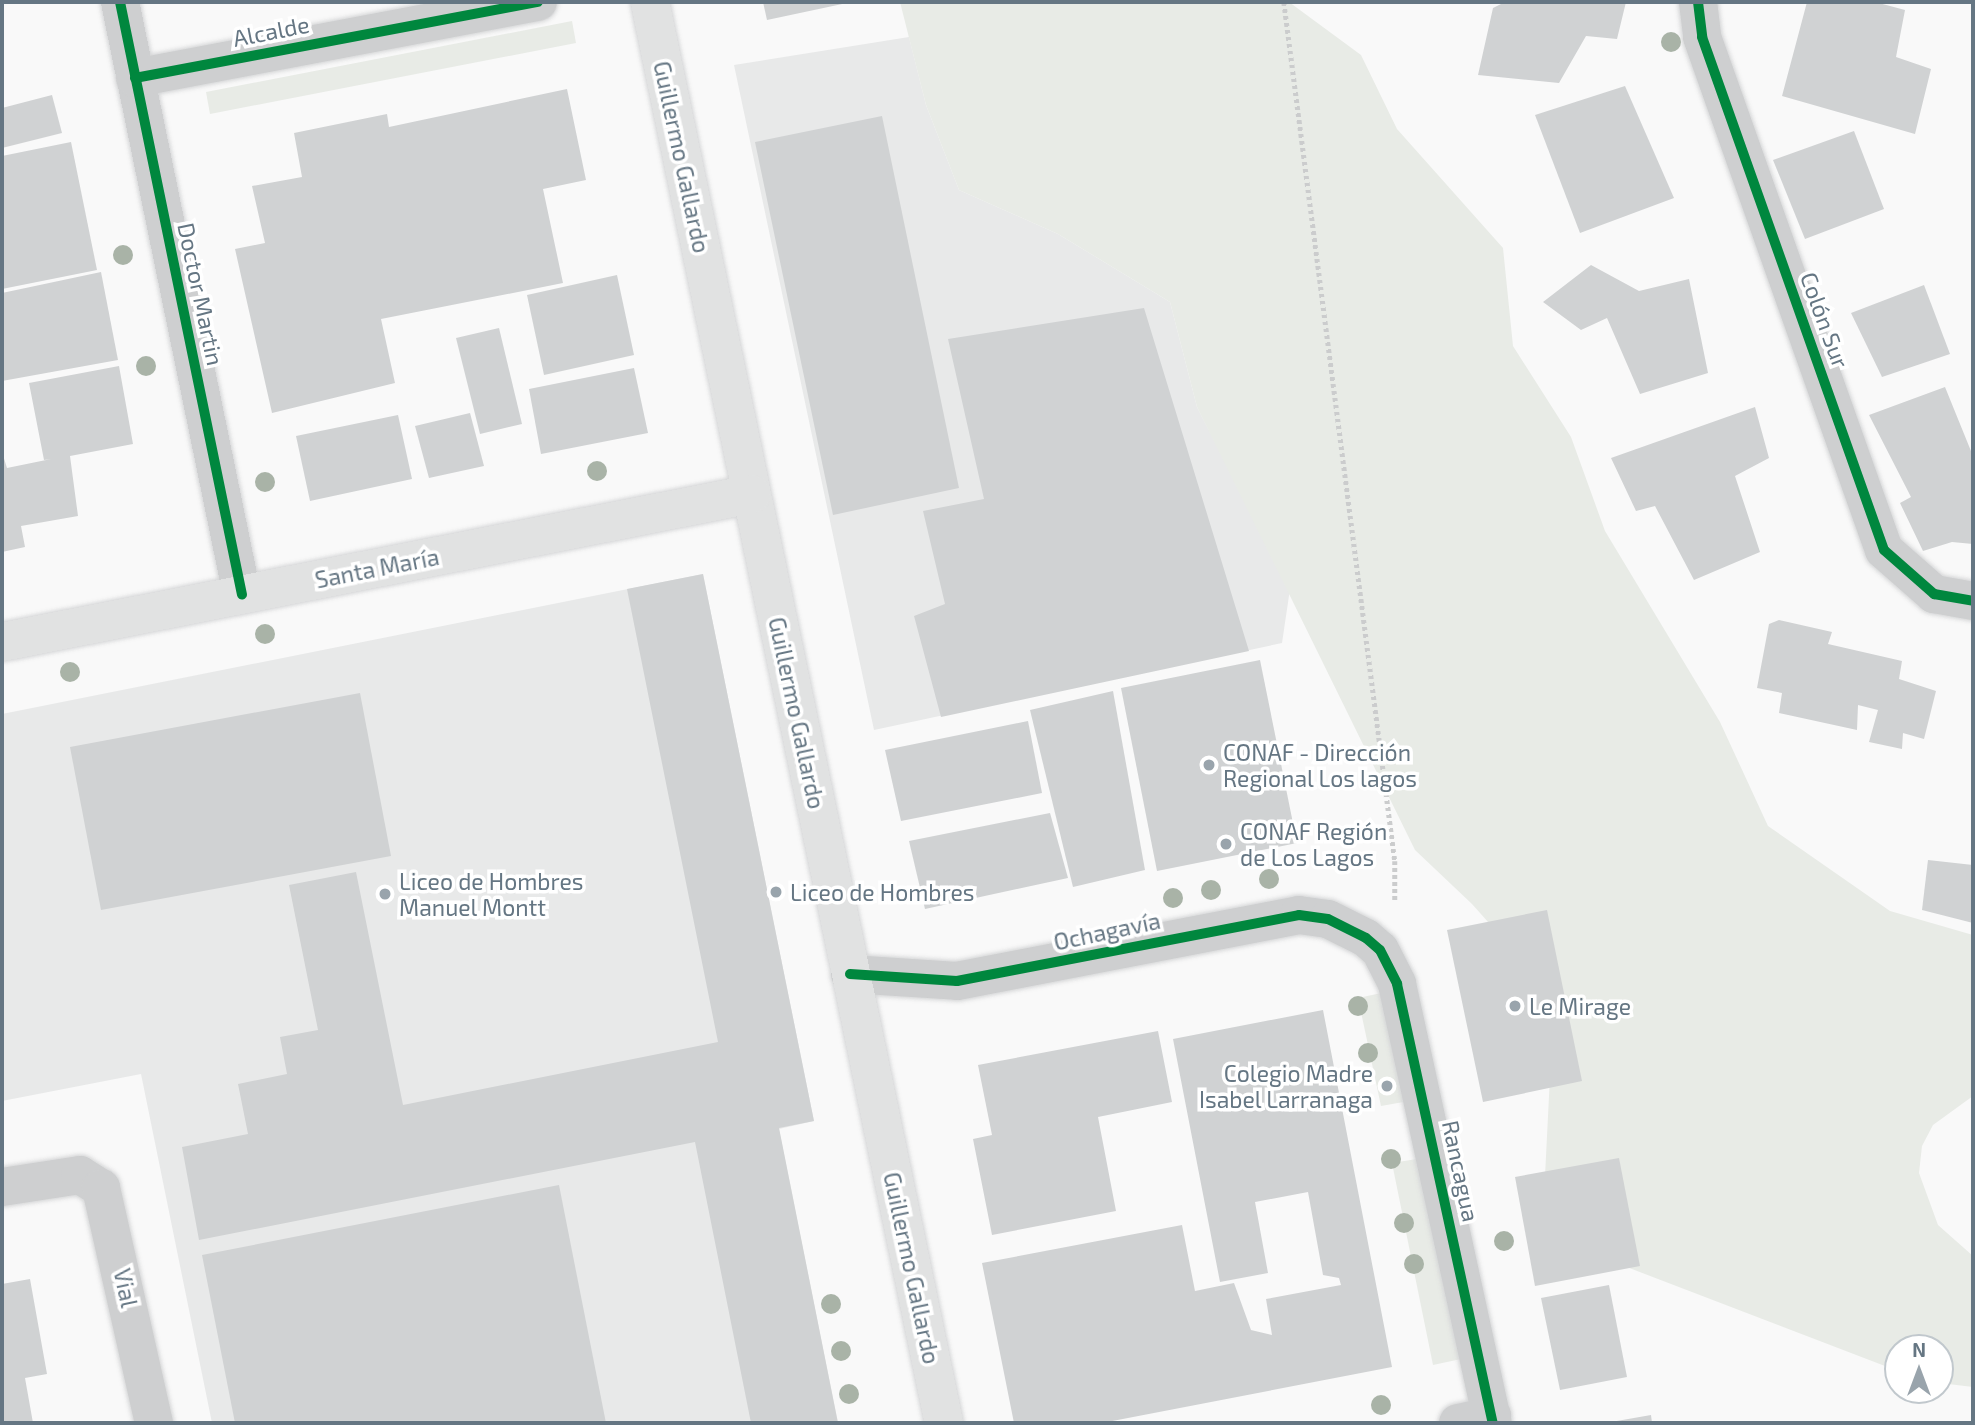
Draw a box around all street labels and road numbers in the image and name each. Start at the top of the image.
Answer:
street label: Alcalde [230,10,312,52]
street label: Guillermo Gallardo [648,59,716,255]
street label: Doctor Martin [172,220,230,368]
street label: Colón Sur [1795,268,1855,372]
street label: Santa María [313,542,441,594]
street label: Guillermo Gallardo [763,615,831,811]
street label: Ochagavía [1051,906,1163,956]
street label: Rancagua [1437,1118,1485,1224]
street label: Guillermo Gallardo [878,1170,946,1366]
street label: Vial [108,1266,144,1310]

